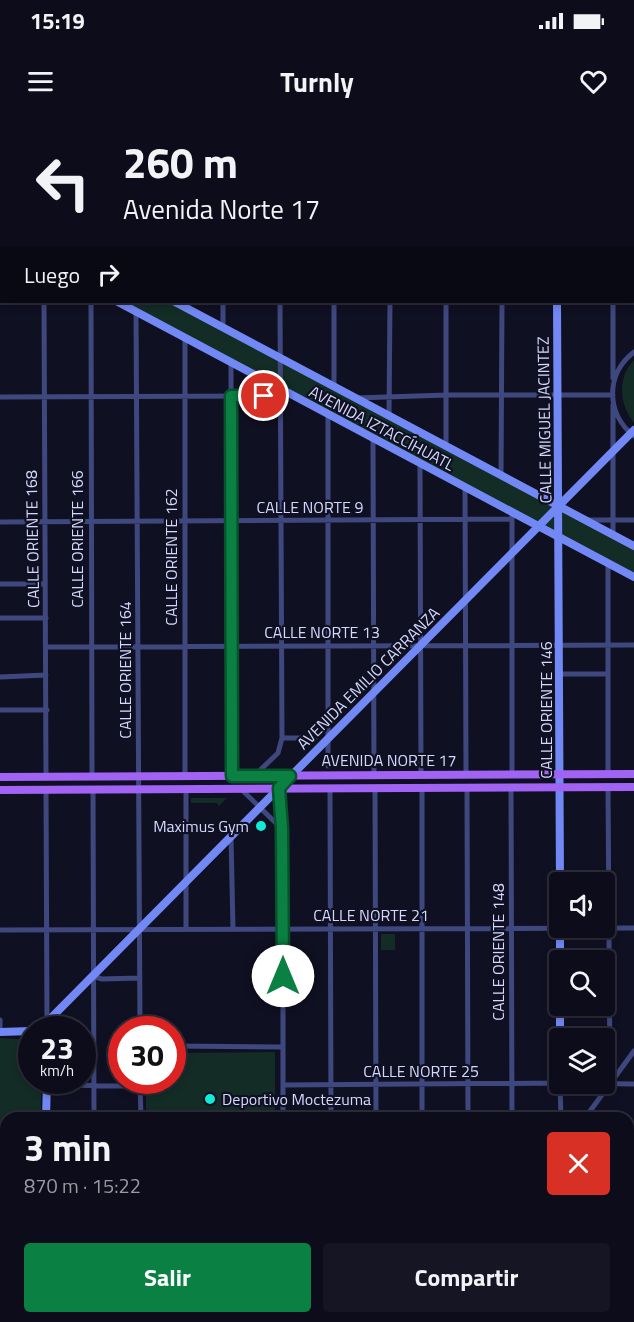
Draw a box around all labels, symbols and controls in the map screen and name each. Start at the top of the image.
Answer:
text: 15:19 [30,4,85,38]
text: Turnly [280,61,354,102]
icon: menu [24,65,57,98]
icon: heart [577,65,610,98]
text: 260 m [123,130,238,194]
icon: left [24,144,102,222]
text: Avenida Norte 17 [123,188,320,229]
text: Luego [24,258,80,292]
icon: right [92,258,125,291]
street label: CALLE MIGUEL JACINTEZ [531,336,557,504]
pin [238,370,289,421]
icon: arrive [247,379,280,412]
street label: AVENIDA IZTACCÍHUATL [305,379,459,477]
street label: CALLE ORIENTE 168 [19,470,45,608]
street label: CALLE ORIENTE 166 [65,470,89,608]
street label: CALLE ORIENTE 162 [159,488,183,626]
street label: CALLE NORTE 9 [257,495,363,519]
street label: CALLE ORIENTE 164 [113,601,137,739]
street label: AVENIDA EMILIO CARRANZA [291,601,445,755]
street label: CALLE NORTE 13 [264,620,380,644]
street label: CALLE ORIENTE 146 [534,641,558,779]
street label: AVENIDA NORTE 17 [322,748,456,772]
place label: Maximus Gym [153,814,249,838]
marker: Maximus Gym [254,819,268,833]
map controls [549,872,615,1094]
button: sound [549,872,615,938]
street label: CALLE ORIENTE 148 [486,883,510,1021]
street label: CALLE NORTE 21 [313,903,429,927]
position arrow [251,944,315,1008]
button: search [549,950,615,1016]
speed limit sign: 30 [108,1016,186,1094]
text: 23 [40,1025,74,1071]
button: layers [549,1028,615,1094]
text: km/h [40,1059,74,1082]
street label: CALLE NORTE 25 [363,1059,479,1083]
place label: Deportivo Moctezuma [222,1087,371,1111]
marker: Deportivo Moctezuma [203,1092,217,1106]
text: 3 min [24,1120,111,1175]
button: close [547,1132,610,1195]
text: 870 m · 15:22 [24,1170,141,1201]
button: Salir [24,1243,311,1312]
button: Compartir [323,1243,610,1312]

